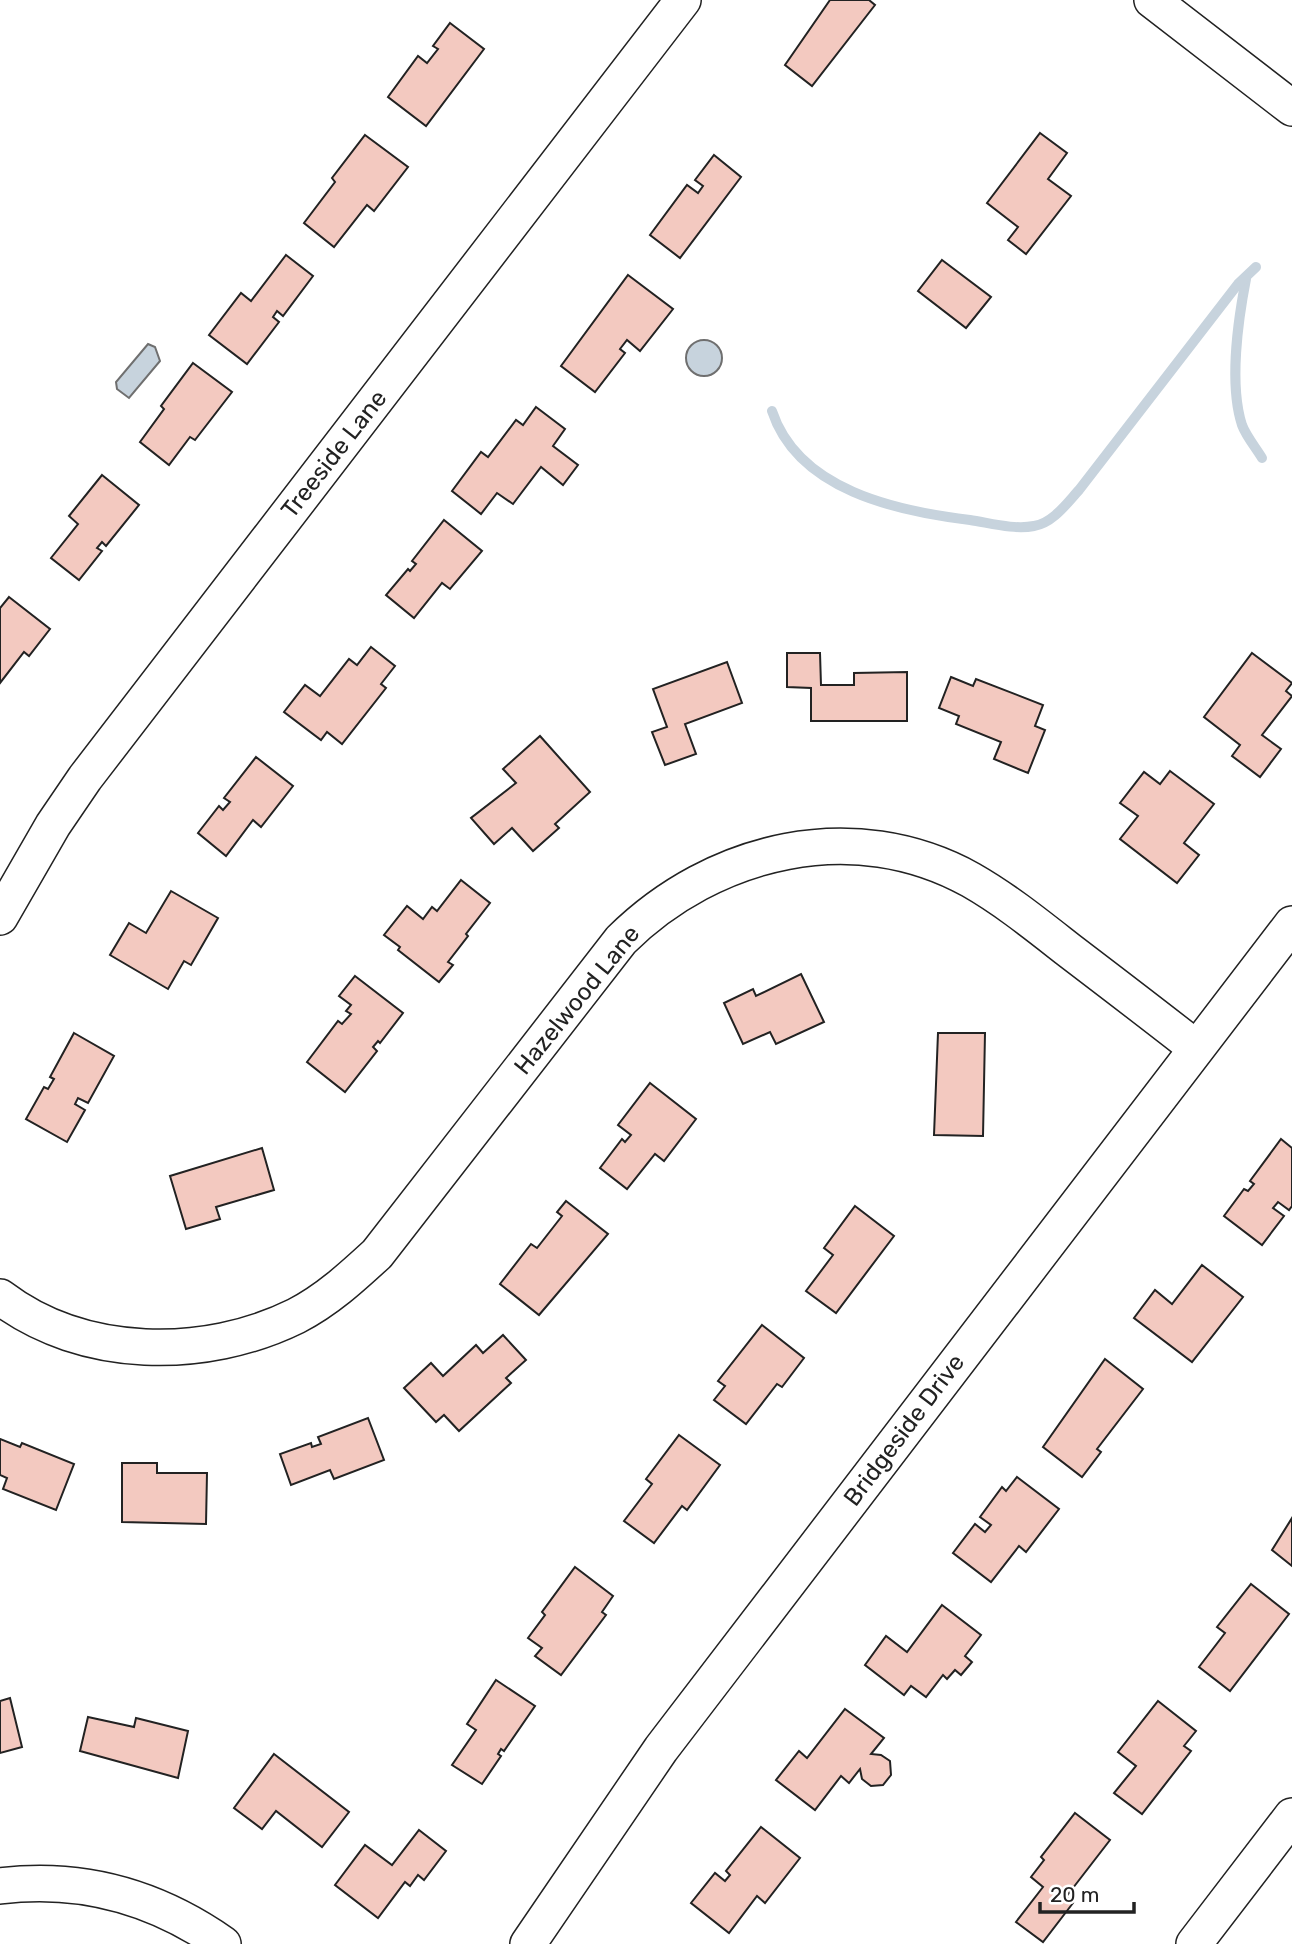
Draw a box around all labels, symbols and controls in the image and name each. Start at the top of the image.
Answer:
street label: Treeside Lane [276,385,392,523]
street label: Hazelwood Lane [509,920,645,1080]
street label: Bridgeside Drive [838,1349,970,1511]
scale bar [1040,1870,1134,1914]
text: 20 m [1050,1882,1099,1907]

